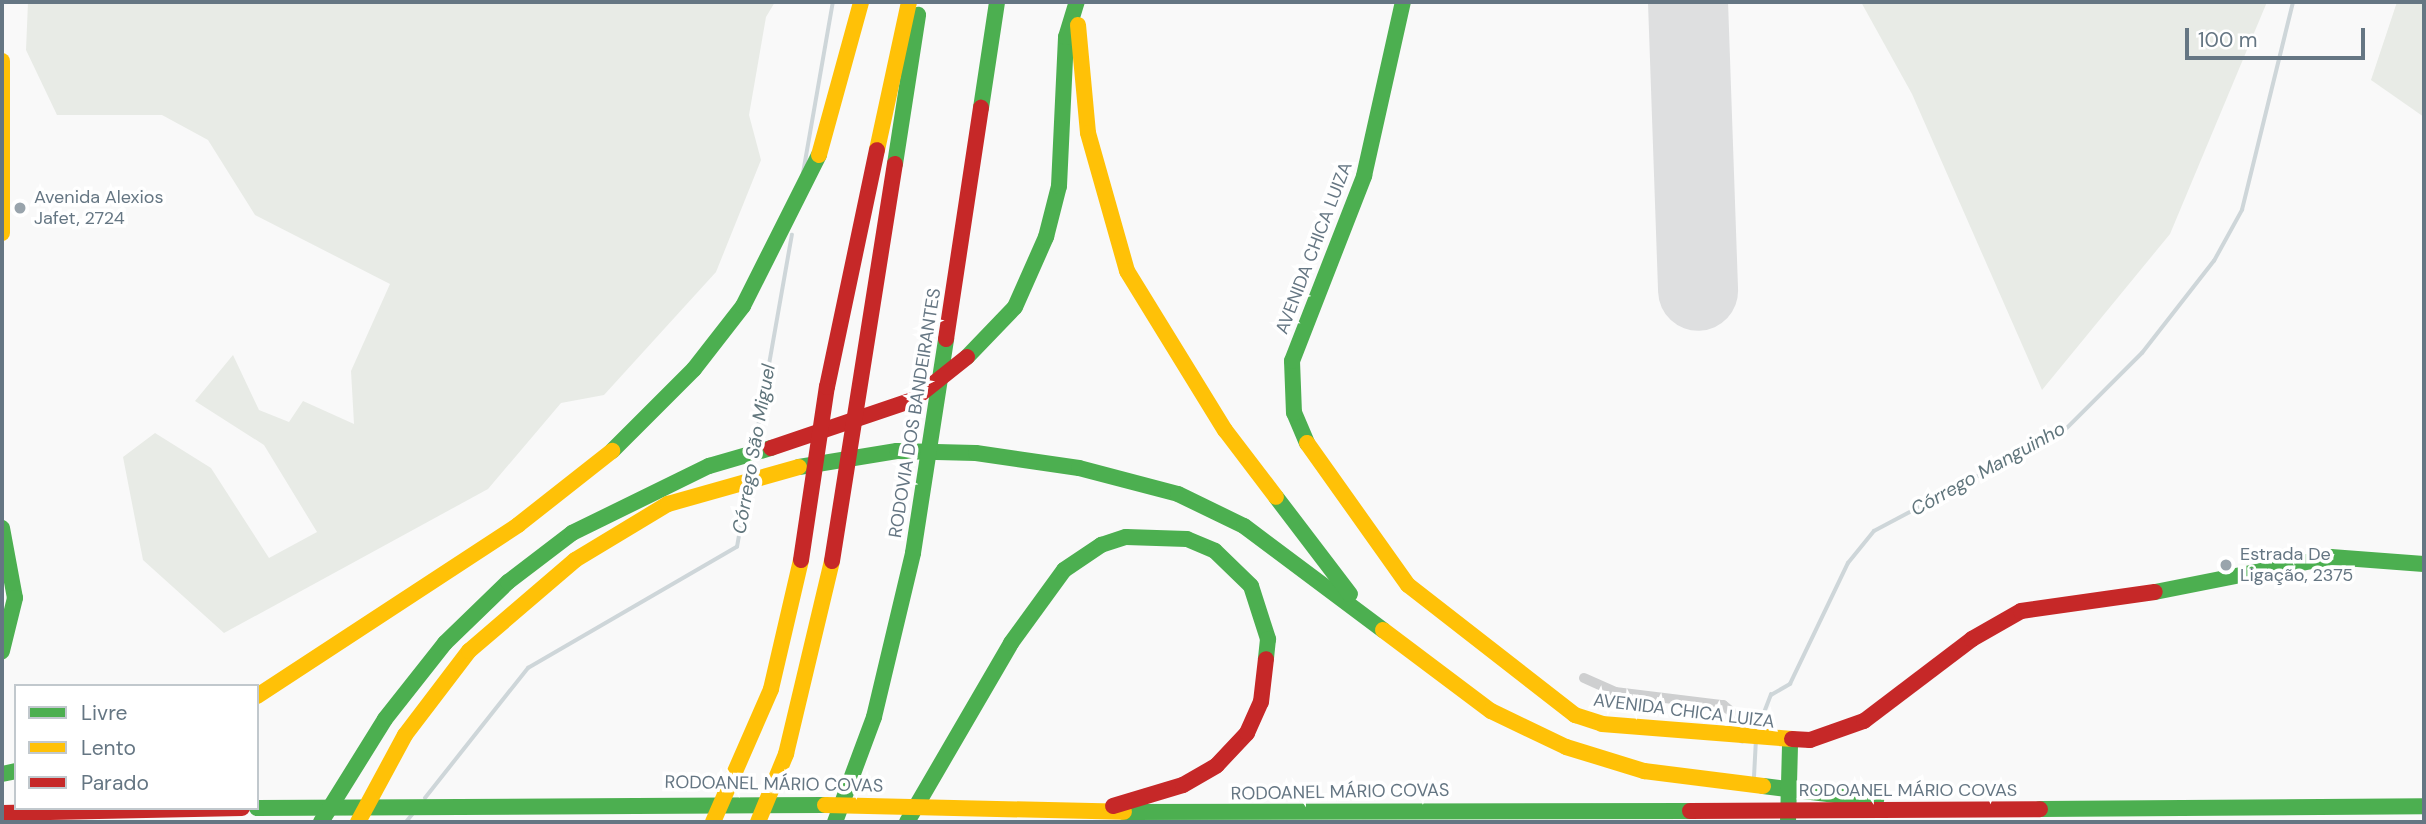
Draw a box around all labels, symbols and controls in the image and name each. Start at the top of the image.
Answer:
scale bar [2188,14,2368,58]
text: 100 m [2198,26,2258,54]
street label: AVENIDA CHICA LUIZA [1271,159,1357,337]
place label: Avenida Alexios Jafet, 2724 [34,187,164,230]
marker: Avenida Alexios Jafet, 2724 [12,200,28,216]
street label: RODOVIA DOS BANDEIRANTES [885,287,945,539]
water label: Córrego São Miguel [728,362,780,536]
water label: Córrego Manguinho [1907,417,2069,521]
place label: Estrada De Ligação, 2375 [2240,544,2353,586]
marker: Estrada De Ligação, 2375 [2218,557,2234,573]
legend [14,684,259,810]
street label: AVENIDA CHICA LUIZA [1592,689,1776,733]
text: Livre [81,699,127,727]
text: Lento [81,734,136,762]
text: Parado [81,769,149,797]
street label: RODOANEL MÁRIO COVAS [665,771,883,797]
street label: RODOANEL MÁRIO COVAS [1231,779,1449,805]
street label: RODOANEL MÁRIO COVAS [1799,779,2017,801]

